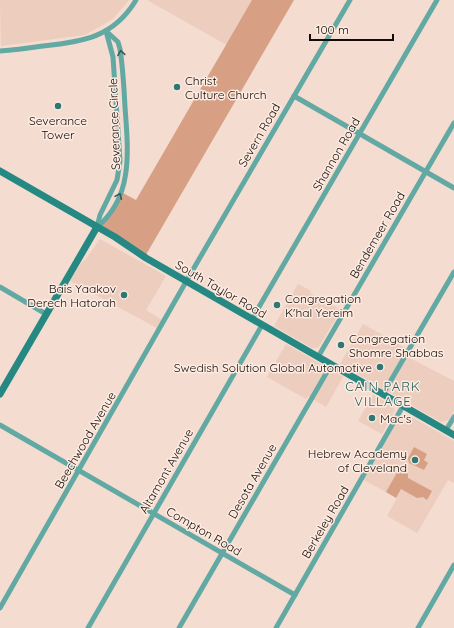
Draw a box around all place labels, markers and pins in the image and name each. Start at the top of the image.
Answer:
place label: Christ Culture Church [185,73,267,102]
marker: Christ Culture Church [172,82,182,92]
marker: Severance Tower [53,101,63,111]
place label: Severance Tower [29,113,87,142]
place label: Bais Yaakov Derech Hatorah [27,281,116,310]
marker: Bais Yaakov Derech Hatorah [119,290,129,300]
place label: Congregation K'hal Yereim [285,291,361,320]
marker: Congregation K'hal Yereim [272,300,282,310]
place label: Congregation Shomre Shabbas [349,331,444,360]
marker: Congregation Shomre Shabbas [336,340,346,350]
place label: Swedish Solution Global Automotive [174,360,372,375]
marker: Swedish Solution Global Automotive [375,362,385,372]
place label: Mac's [380,411,412,426]
marker: Mac's [367,413,377,423]
place label: Hebrew Academy of Cleveland [308,446,407,475]
marker: Hebrew Academy of Cleveland [410,455,420,465]

